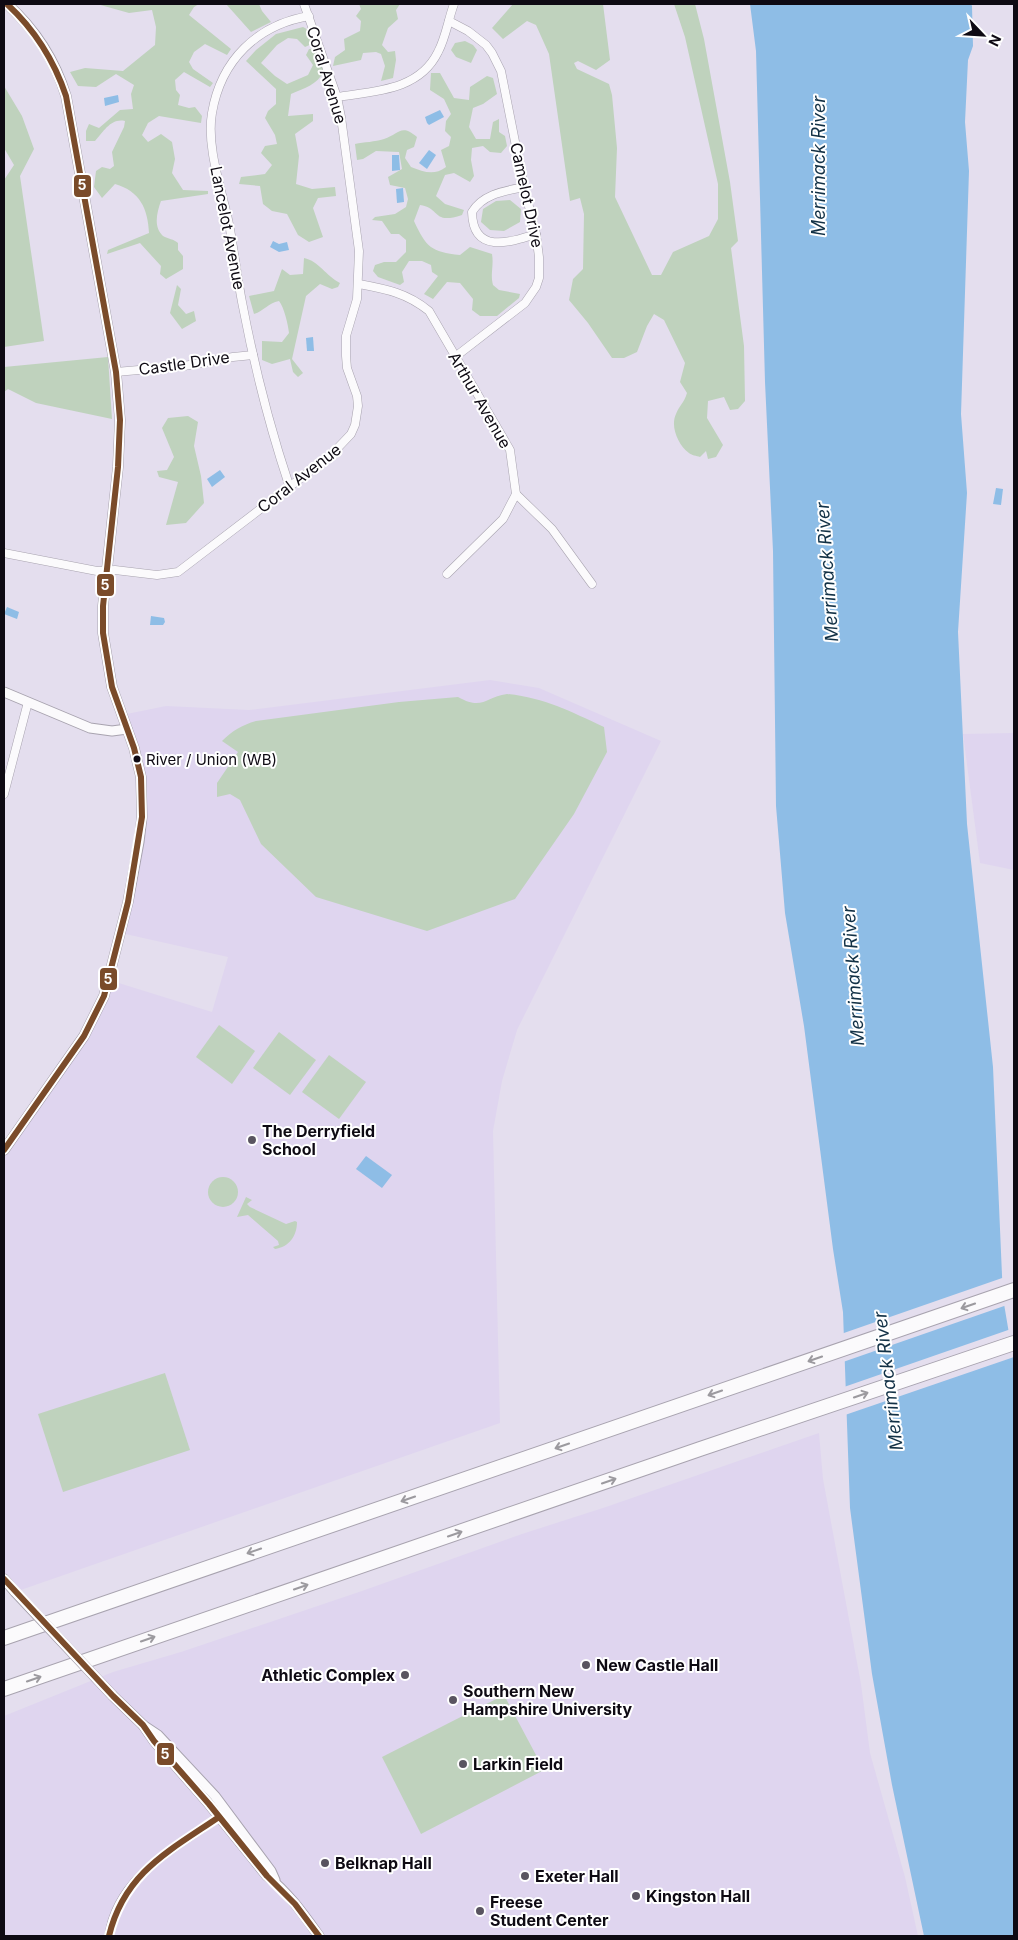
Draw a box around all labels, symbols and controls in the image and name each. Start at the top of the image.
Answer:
north arrow [958,10,1008,60]
street label: Coral Avenue [303,24,351,126]
text: N [985,32,1005,49]
water label: Merrimack River [808,95,829,236]
street label: Camelot Drive [506,141,548,249]
street label: Lancelot Avenue [206,165,250,291]
line badge: 5 [73,174,92,198]
text: 5 [78,176,87,193]
street label: Castle Drive [137,347,231,379]
street label: Arthur Avenue [444,348,516,452]
street label: Coral Avenue [253,439,345,517]
water label: Merrimack River [812,500,842,643]
line badge: 5 [96,573,115,597]
text: 5 [101,576,110,593]
place label: River / Union (WB) [146,750,277,769]
marker: River / Union (WB) [132,754,142,764]
water label: Merrimack River [838,904,868,1047]
line badge: 5 [99,967,118,991]
text: 5 [104,970,113,987]
place label: The Derryfield School [262,1121,375,1159]
marker: The Derryfield School [246,1134,258,1146]
one-way arrow [960,1301,976,1311]
water label: Merrimack River [869,1309,907,1452]
one-way arrow [807,1354,823,1364]
one-way arrow [708,1389,724,1398]
one-way arrow [853,1390,869,1399]
one-way arrow [555,1442,570,1451]
one-way arrow [600,1476,616,1485]
one-way arrow [401,1495,416,1504]
one-way arrow [447,1529,462,1538]
one-way arrow [247,1547,263,1557]
one-way arrow [293,1582,309,1591]
one-way arrow [139,1634,155,1644]
place label: New Castle Hall [596,1655,718,1675]
marker: New Castle Hall [580,1659,592,1671]
place label: Athletic Complex [261,1665,395,1685]
marker: Athletic Complex [399,1669,411,1681]
one-way arrow [26,1673,42,1683]
place label: Southern New Hampshire University [463,1681,633,1719]
marker: Southern New Hampshire University [447,1694,459,1706]
line badge: 5 [156,1742,175,1766]
text: 5 [161,1745,170,1762]
place label: Larkin Field [473,1754,563,1774]
marker: Larkin Field [457,1758,469,1770]
place label: Belknap Hall [335,1853,432,1873]
marker: Belknap Hall [319,1857,331,1869]
place label: Exeter Hall [535,1866,619,1886]
marker: Exeter Hall [519,1870,531,1882]
place label: Kingston Hall [646,1886,750,1906]
marker: Kingston Hall [630,1890,642,1902]
place label: Freese Student Center [490,1892,609,1930]
marker: Freese Student Center [474,1905,486,1917]

